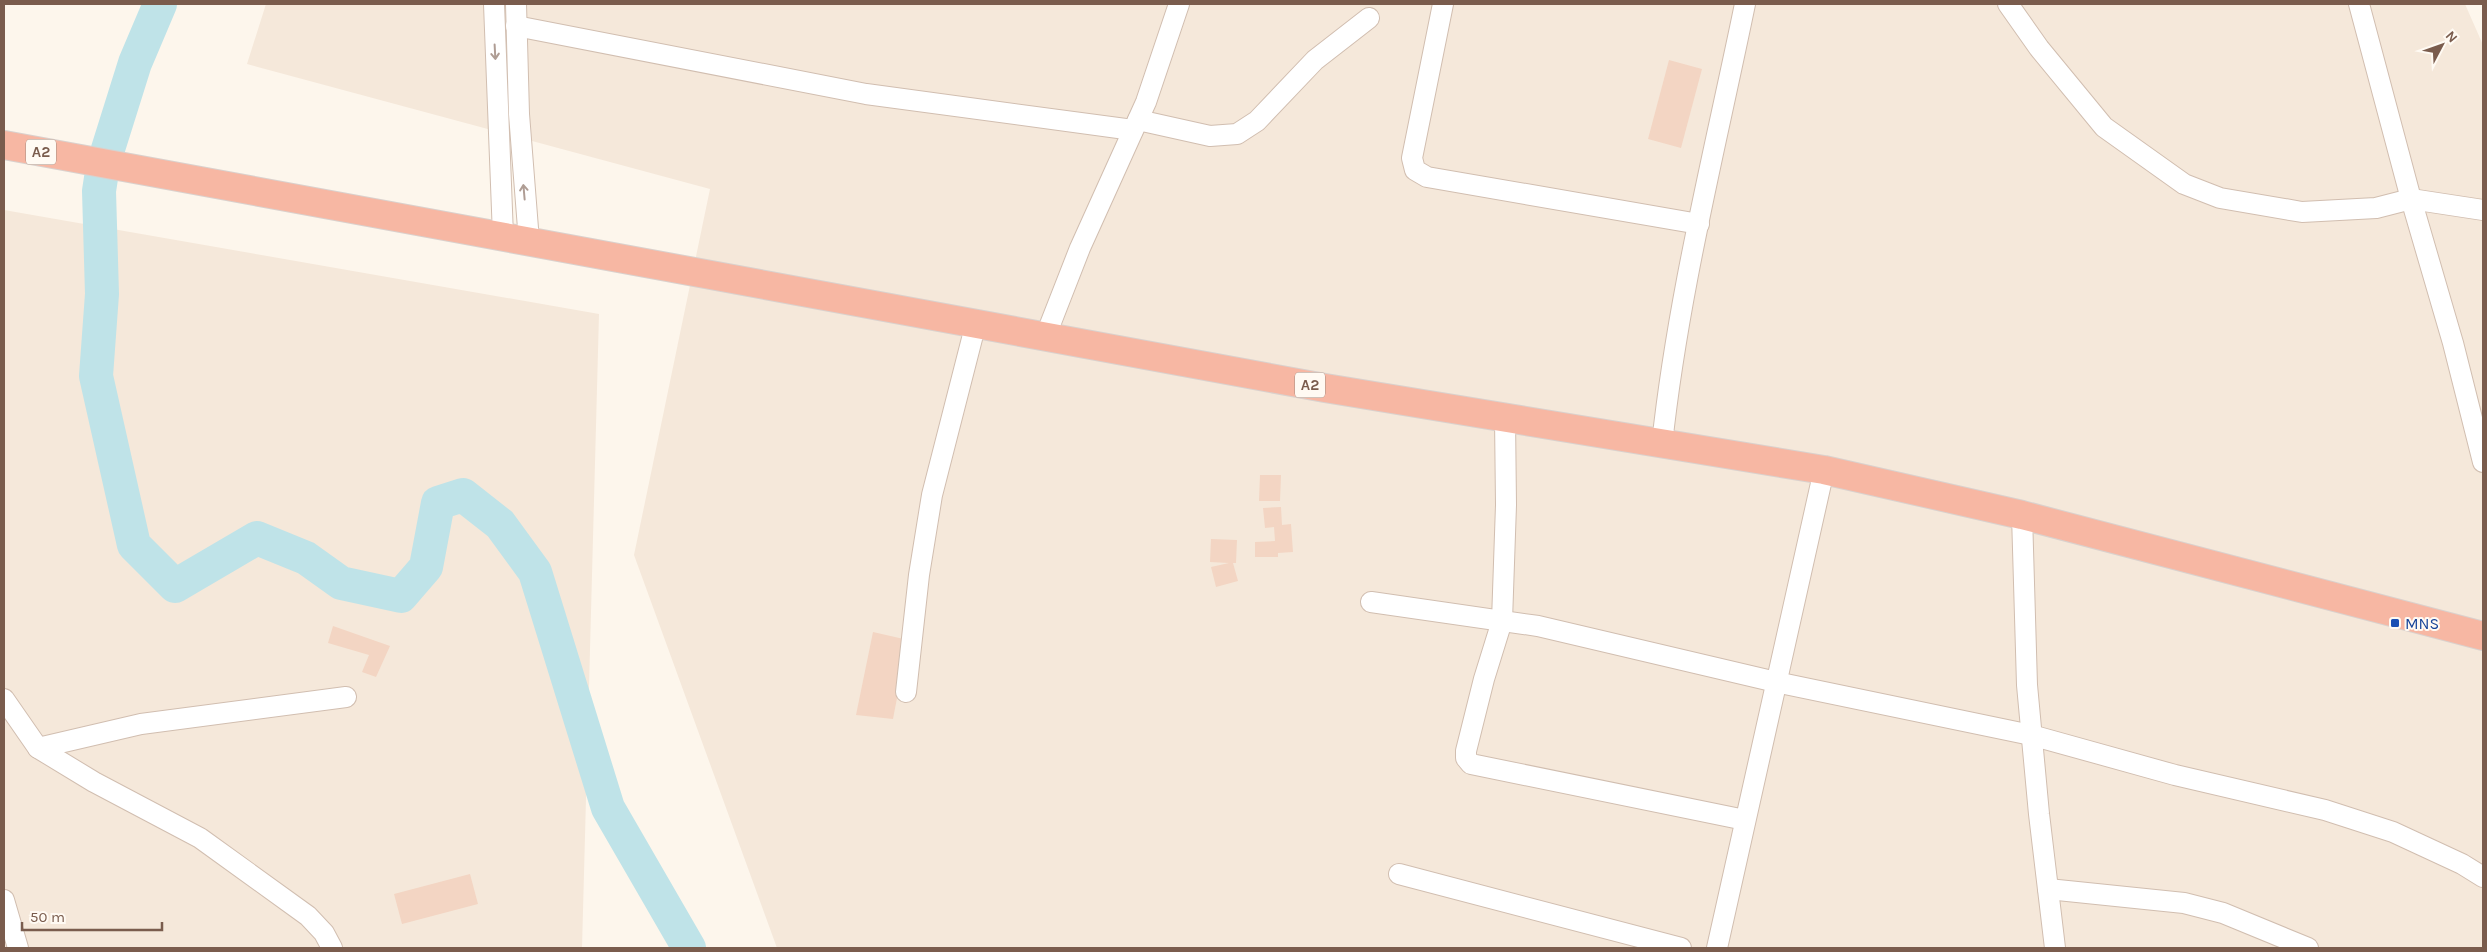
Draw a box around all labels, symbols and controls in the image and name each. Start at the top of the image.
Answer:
north arrow [2417,20,2467,70]
text: N [2442,27,2461,46]
one-way arrow [490,44,499,60]
road number: A2 [26,140,56,164]
one-way arrow [520,184,529,200]
road number: A2 [1295,372,1325,398]
place label: MNS [2405,614,2439,633]
marker: MNS [2389,617,2401,629]
scale bar [22,900,162,932]
text: 50 m [30,908,65,926]

